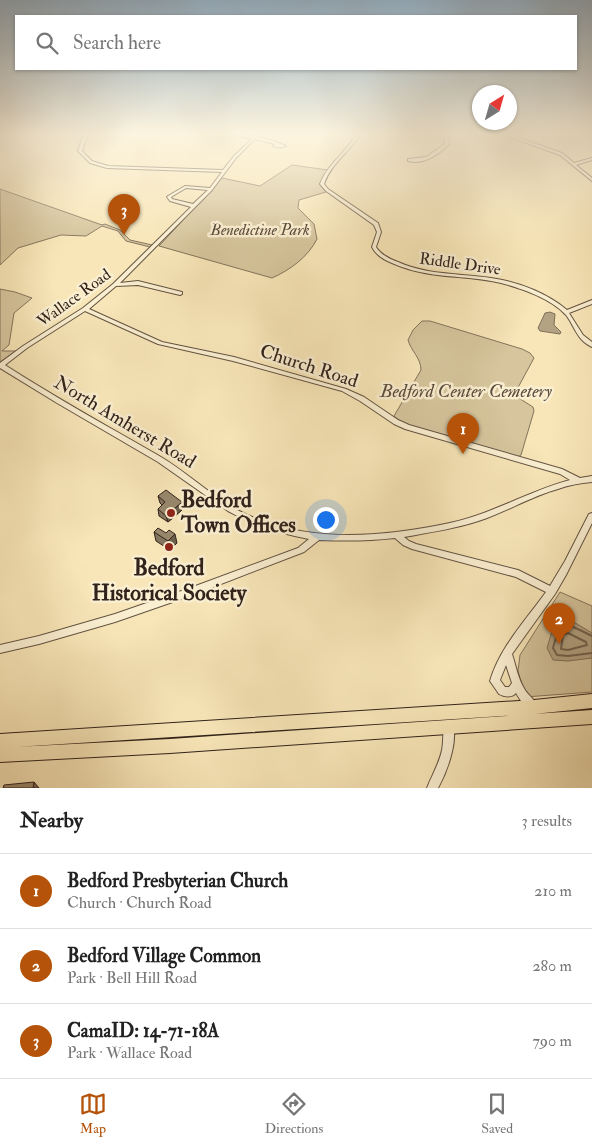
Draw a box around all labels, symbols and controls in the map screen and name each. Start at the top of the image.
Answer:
search box [15,15,577,70]
icon: search [33,29,61,57]
text: Search here [73,31,161,55]
north arrow [472,85,517,130]
pin: 3 [108,194,140,235]
park label: Benedictine Park [209,220,310,240]
street label: Riddle Drive [418,248,502,280]
street label: Wallace Road [32,265,115,332]
street label: Church Road [257,339,362,393]
street label: North Amherst Road [50,370,201,474]
park label: Bedford Center Cemetery [379,379,553,403]
pin: 1 [447,413,479,454]
place label: Bedford Town Offices [180,486,296,539]
marker: Bedford Town Offices [165,507,177,519]
your location [313,507,339,533]
marker: Bedford Historical Society [163,541,175,553]
place label: Bedford Historical Society [92,554,248,608]
pin: 2 [543,603,575,644]
text: Nearby [20,807,83,834]
text: 3 results [521,811,572,831]
text: Bedford Presbyterian Church [67,869,288,893]
text: 1 [33,881,39,901]
text: 210 m [534,881,572,901]
text: Church · Church Road [67,893,212,913]
text: Bedford Village Common [67,944,261,968]
text: 2 [32,956,40,976]
text: 280 m [532,956,572,976]
text: Park · Bell Hill Road [67,968,197,988]
text: CamaID: 14-71-18A [67,1019,219,1043]
text: 3 [33,1031,39,1051]
text: 790 m [532,1031,572,1051]
text: Park · Wallace Road [67,1043,192,1063]
tab: Map [79,1090,107,1137]
tab: Directions [265,1090,323,1137]
tab: Saved [481,1090,513,1137]

